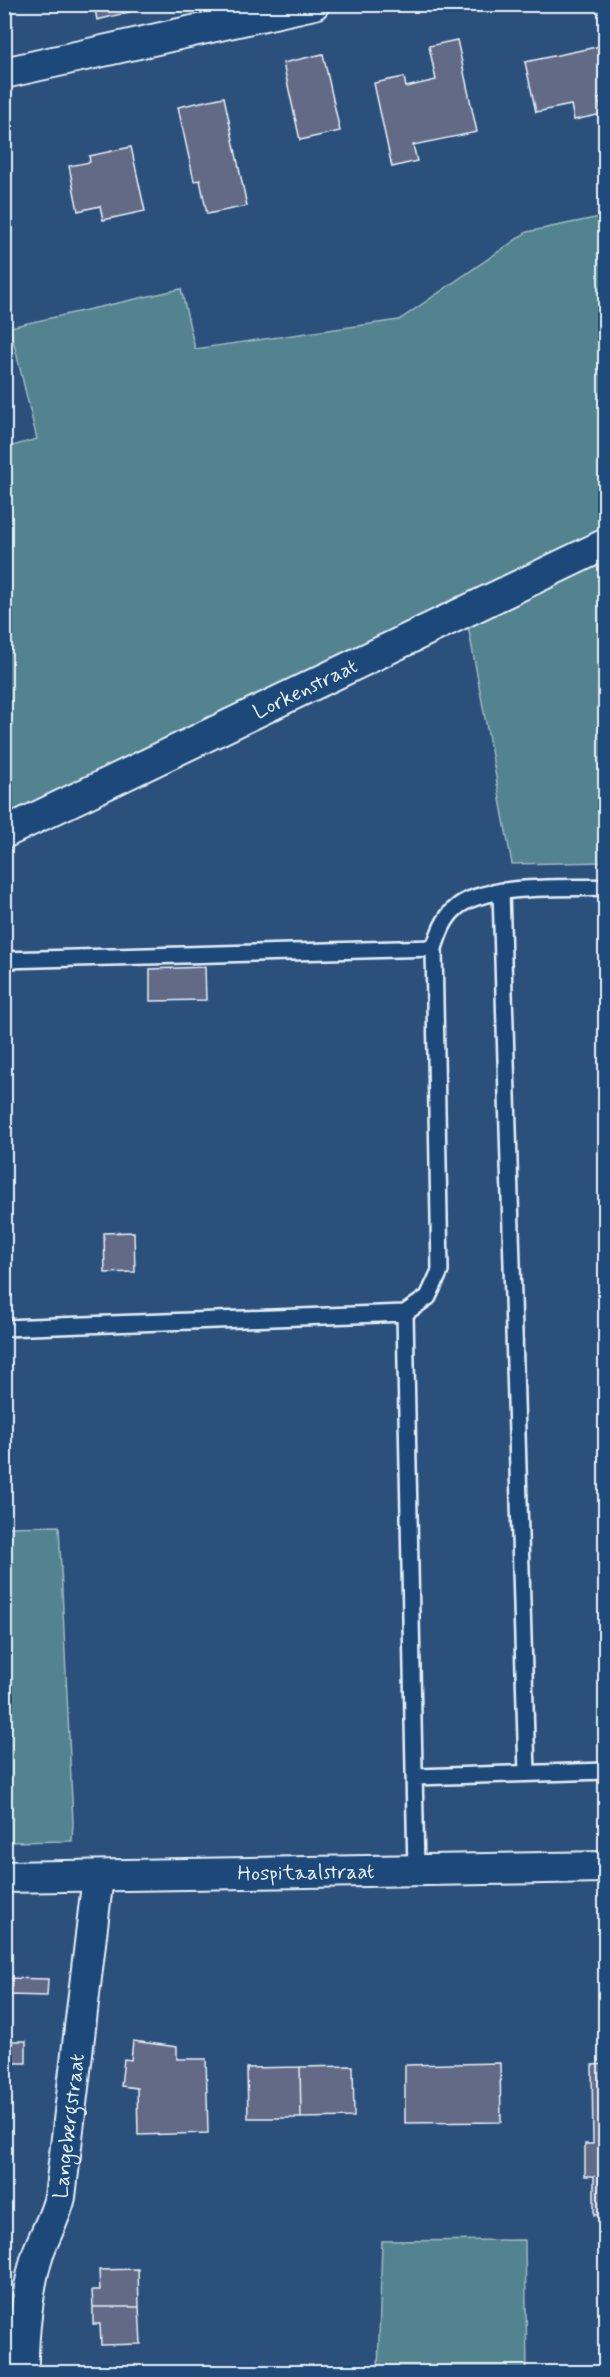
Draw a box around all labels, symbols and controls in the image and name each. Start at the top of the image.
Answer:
street label: Lorkenstraat [249,652,362,726]
street label: Hospitaalstraat [237,1858,375,1888]
street label: Langebergstraat [47,2052,92,2200]

